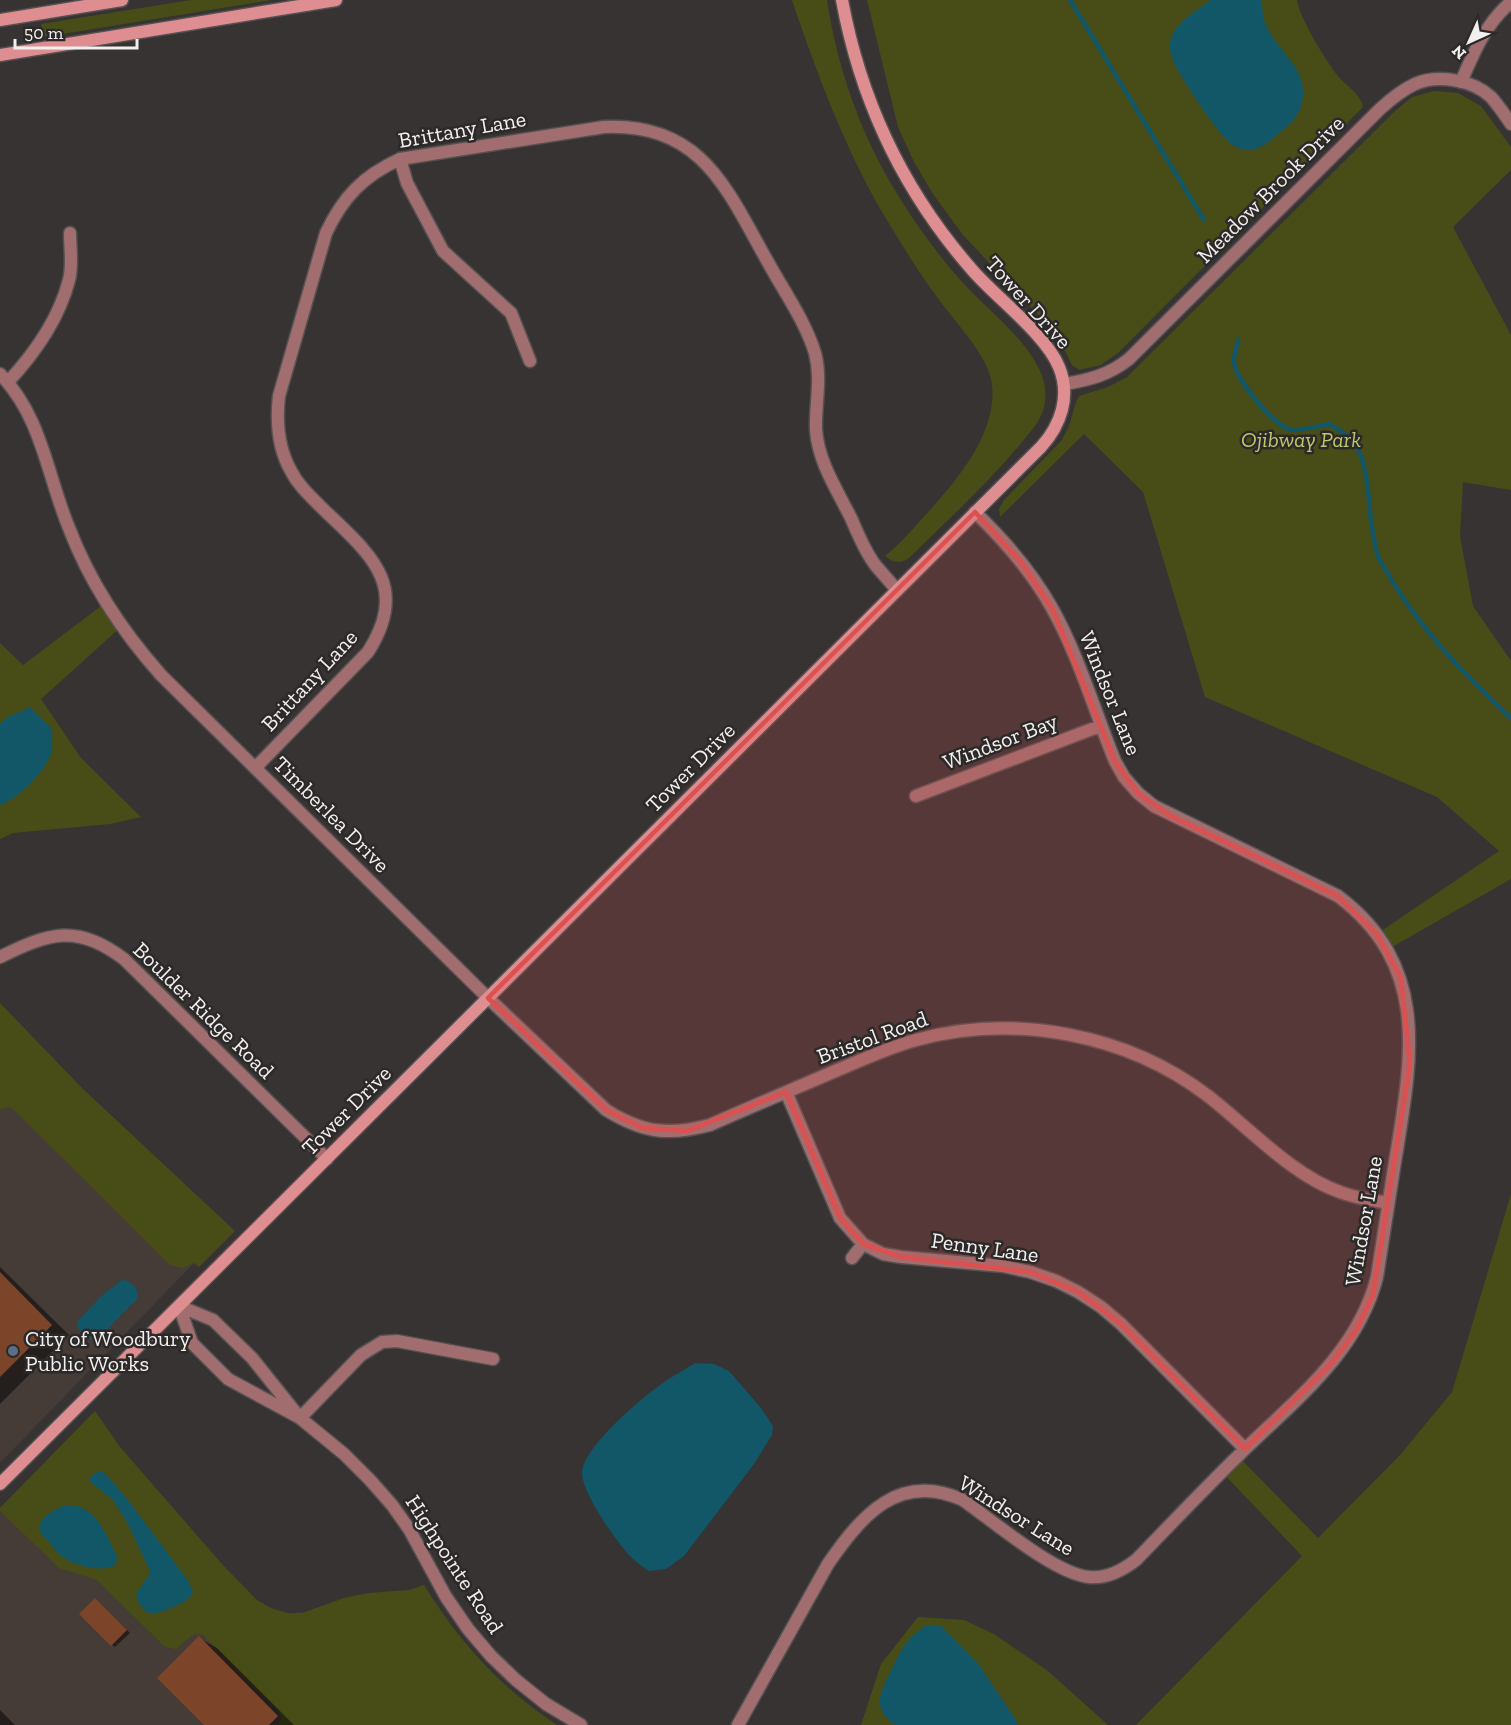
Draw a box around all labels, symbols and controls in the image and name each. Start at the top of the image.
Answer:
scale bar [15,12,136,50]
north arrow [1439,12,1499,72]
text: 50 m [24,22,64,44]
text: N [1448,41,1470,63]
street label: Brittany Lane [396,105,528,154]
street label: Meadow Brook Drive [1191,110,1350,269]
street label: Tower Drive [980,250,1077,354]
park label: Ojibway Park [1241,426,1361,453]
street label: Brittany Lane [255,624,363,737]
street label: Windsor Lane [1073,627,1148,759]
street label: Windsor Bay [939,707,1062,776]
street label: Tower Drive [640,717,741,818]
street label: Timberlea Drive [268,751,395,878]
street label: Boulder Ridge Road [128,936,280,1085]
street label: Bristol Road [813,1005,931,1070]
street label: Tower Drive [296,1060,397,1161]
street label: Windsor Lane [1339,1154,1388,1288]
street label: Penny Lane [929,1227,1041,1268]
place label: City of Woodbury Public Works [25,1325,191,1377]
marker: City of Woodbury Public Works [6,1344,20,1358]
street label: Windsor Lane [954,1469,1080,1562]
street label: Highpointe Road [400,1490,510,1639]

